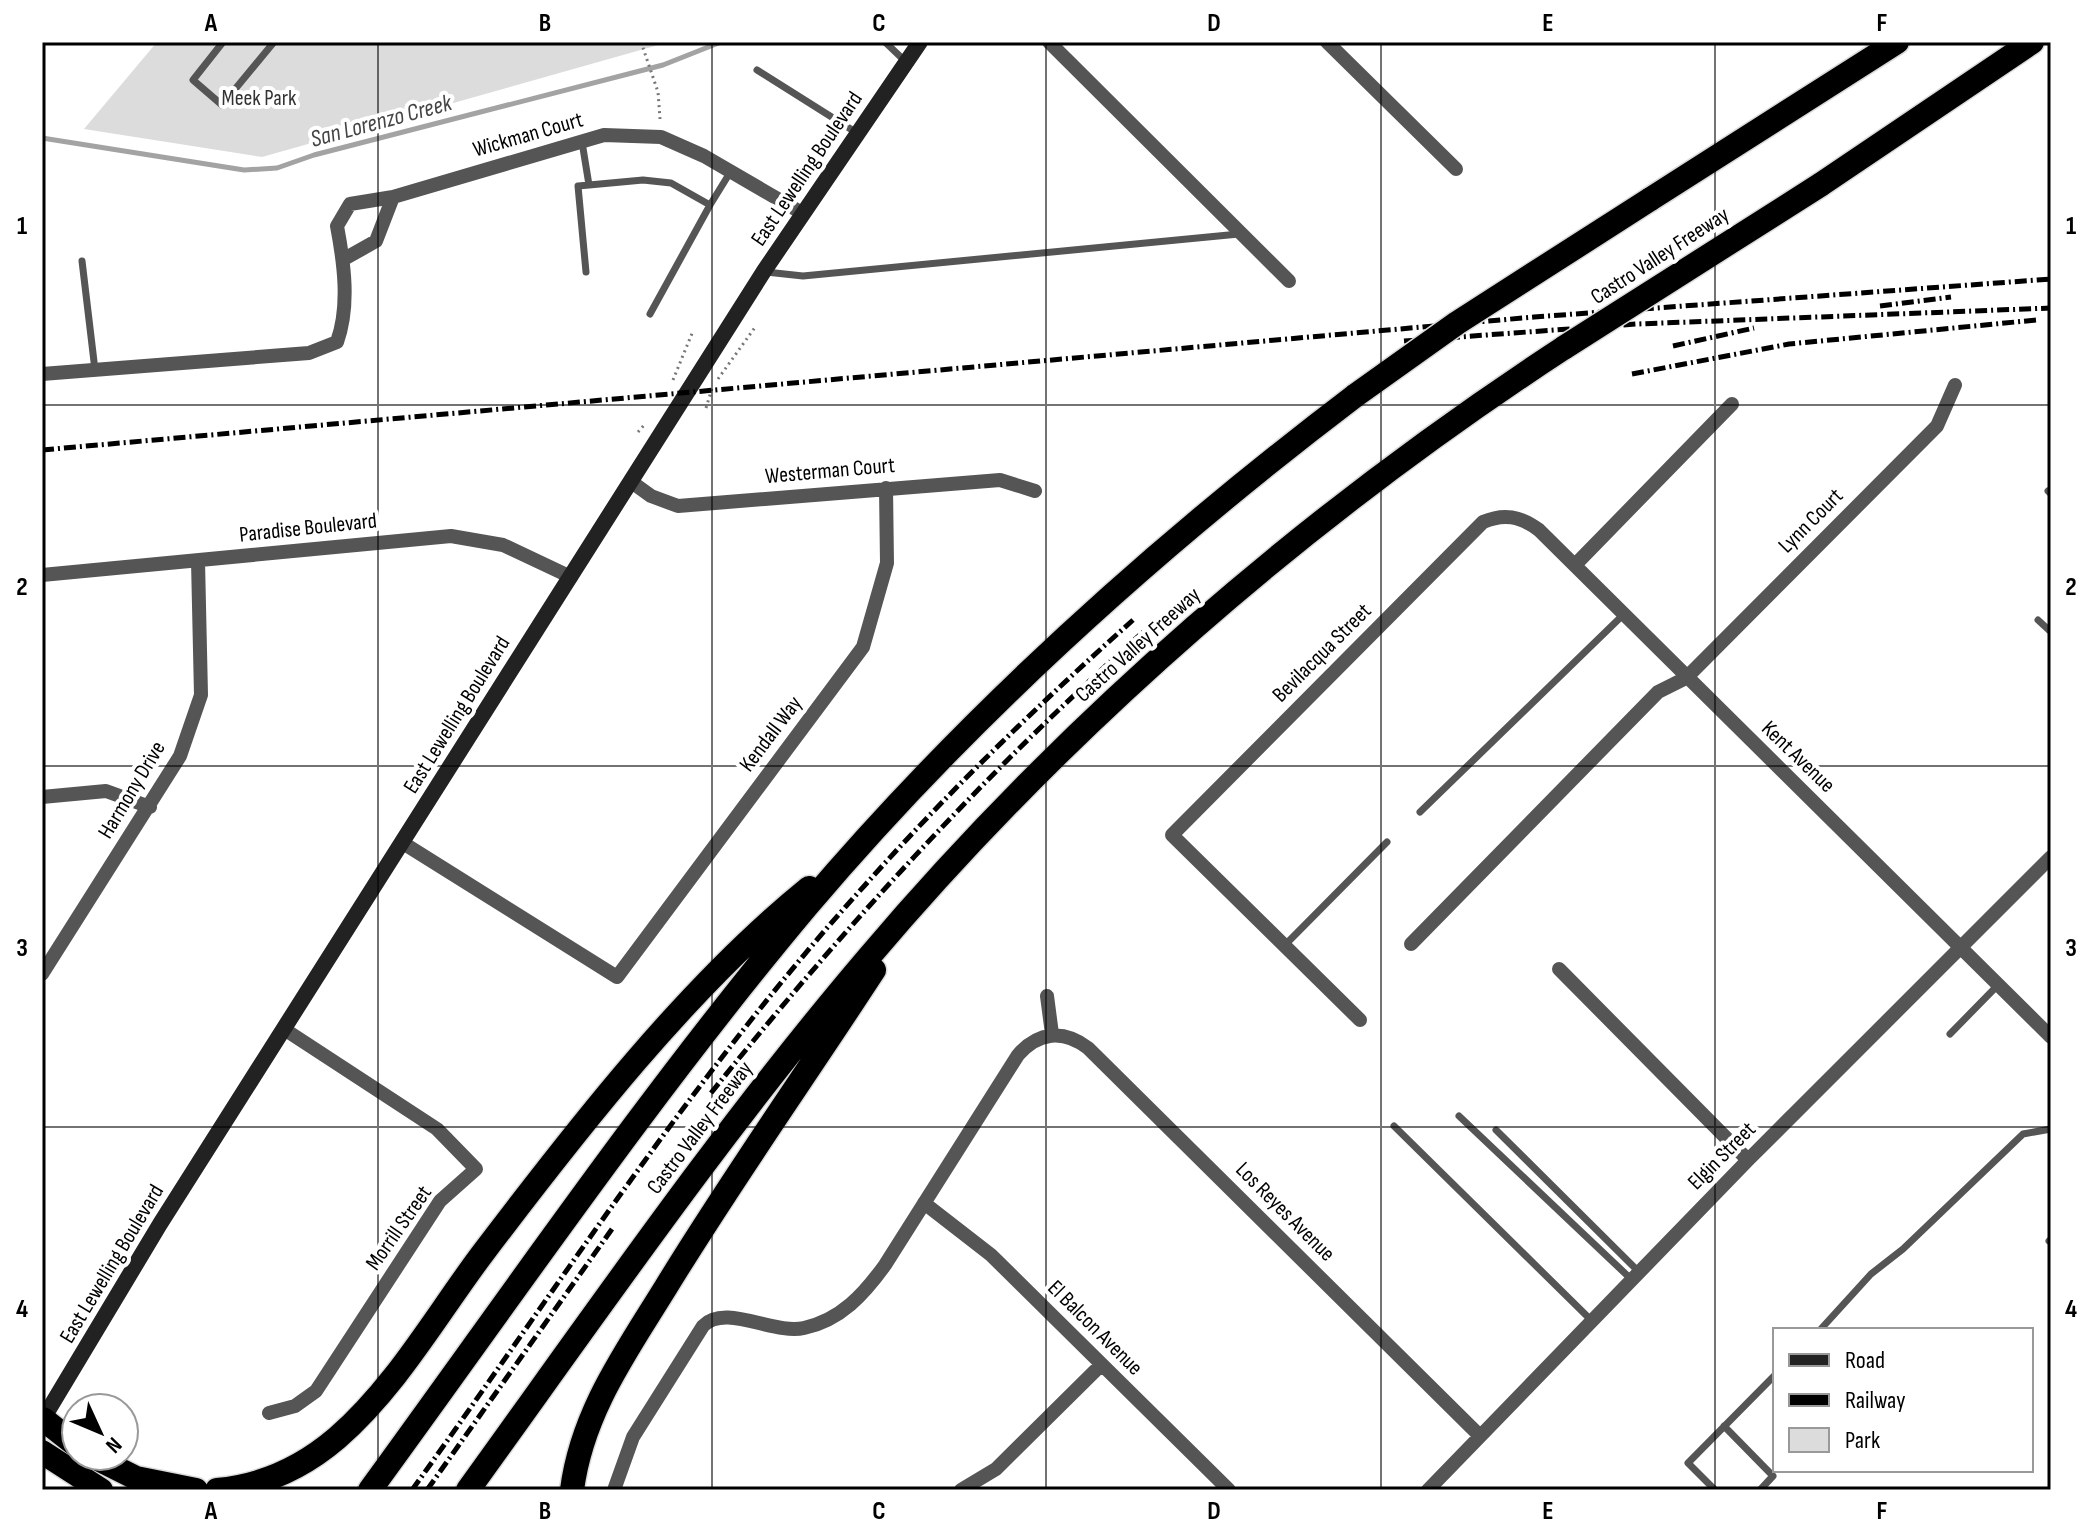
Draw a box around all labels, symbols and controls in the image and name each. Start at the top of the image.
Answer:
text: A [204,8,218,39]
text: B [539,8,551,39]
text: C [872,8,886,39]
text: D [1207,8,1221,39]
text: E [1542,8,1554,39]
text: F [1877,8,1888,39]
park label: Meek Park [222,85,297,112]
street label: East Lewelling Boulevard [745,87,869,251]
water label: San Lorenzo Creek [307,88,456,154]
street label: Wickman Court [470,106,586,164]
street label: Castro Valley Freeway [1586,201,1735,311]
text: 1 [17,211,27,242]
text: 1 [2066,211,2076,242]
street label: Westerman Court [764,452,896,490]
street label: Lynn Court [1773,483,1849,559]
street label: Paradise Boulevard [238,507,378,549]
text: 2 [16,572,28,603]
text: 2 [2065,572,2077,603]
street label: Castro Valley Freeway [1070,581,1207,708]
street label: Bevilacqua Street [1267,598,1377,708]
street label: East Lewelling Boulevard [398,631,516,799]
street label: Kendall Way [734,690,808,777]
street label: Kent Avenue [1756,715,1840,799]
street label: Harmony Drive [92,736,172,844]
text: 3 [16,933,28,964]
text: 3 [2065,933,2077,964]
street label: Castro Valley Freeway [641,1056,759,1200]
street label: Elgin Street [1682,1116,1762,1196]
street label: Los Reyes Avenue [1230,1157,1340,1267]
street label: East Lewelling Boulevard [54,1180,170,1348]
street label: Morrill Street [360,1180,438,1275]
street label: El Balcon Avenue [1042,1275,1148,1381]
text: 4 [16,1294,28,1325]
text: 4 [2065,1294,2077,1325]
legend [1773,1328,2033,1472]
text: Road [1845,1346,1885,1375]
text: Railway [1845,1386,1905,1415]
north arrow [60,1392,140,1472]
text: Park [1845,1426,1880,1455]
text: N [100,1431,127,1458]
text: A [204,1496,218,1527]
text: B [539,1496,551,1527]
text: C [872,1496,886,1527]
text: D [1207,1496,1221,1527]
text: E [1542,1496,1554,1527]
text: F [1877,1496,1888,1527]

